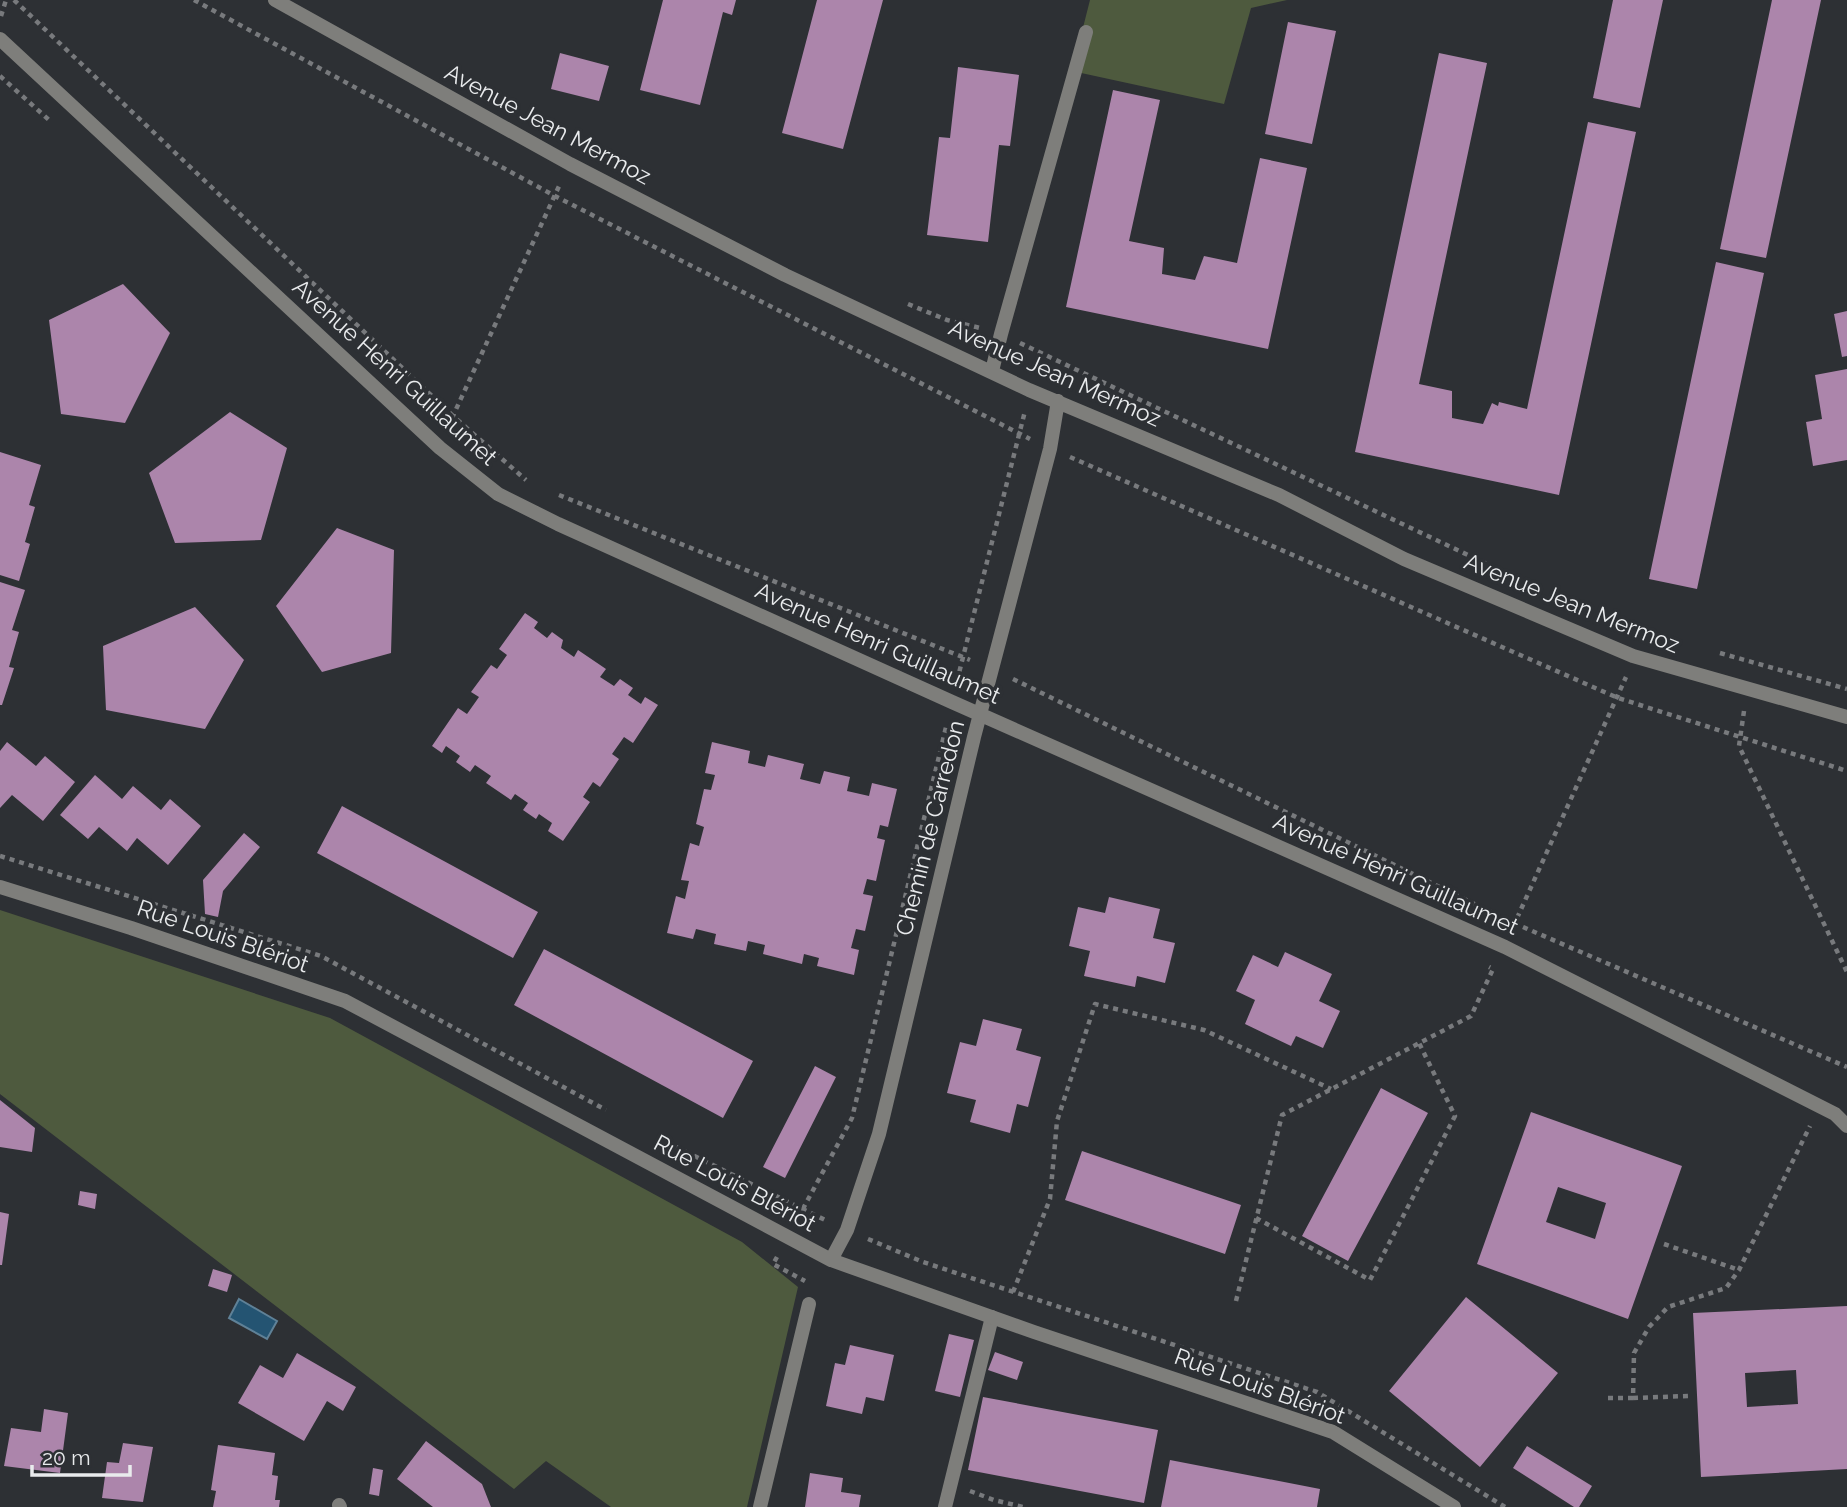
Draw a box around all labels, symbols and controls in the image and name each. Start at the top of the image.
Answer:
street label: Avenue Jean Mermoz [441,58,656,189]
street label: Avenue Henri Guillaumet [288,273,503,471]
street label: Avenue Jean Mermoz [945,314,1166,432]
street label: Avenue Jean Mermoz [1461,547,1684,658]
street label: Avenue Henri Guillaumet [752,576,1005,709]
street label: Chemin de Carredon [890,718,969,938]
street label: Avenue Henri Guillaumet [1270,807,1523,940]
street label: Rue Louis Blériot [134,894,313,978]
street label: Rue Louis Blériot [650,1128,821,1237]
street label: Rue Louis Blériot [1171,1342,1350,1429]
scale bar [32,1434,130,1478]
text: 20 m [42,1445,90,1470]

